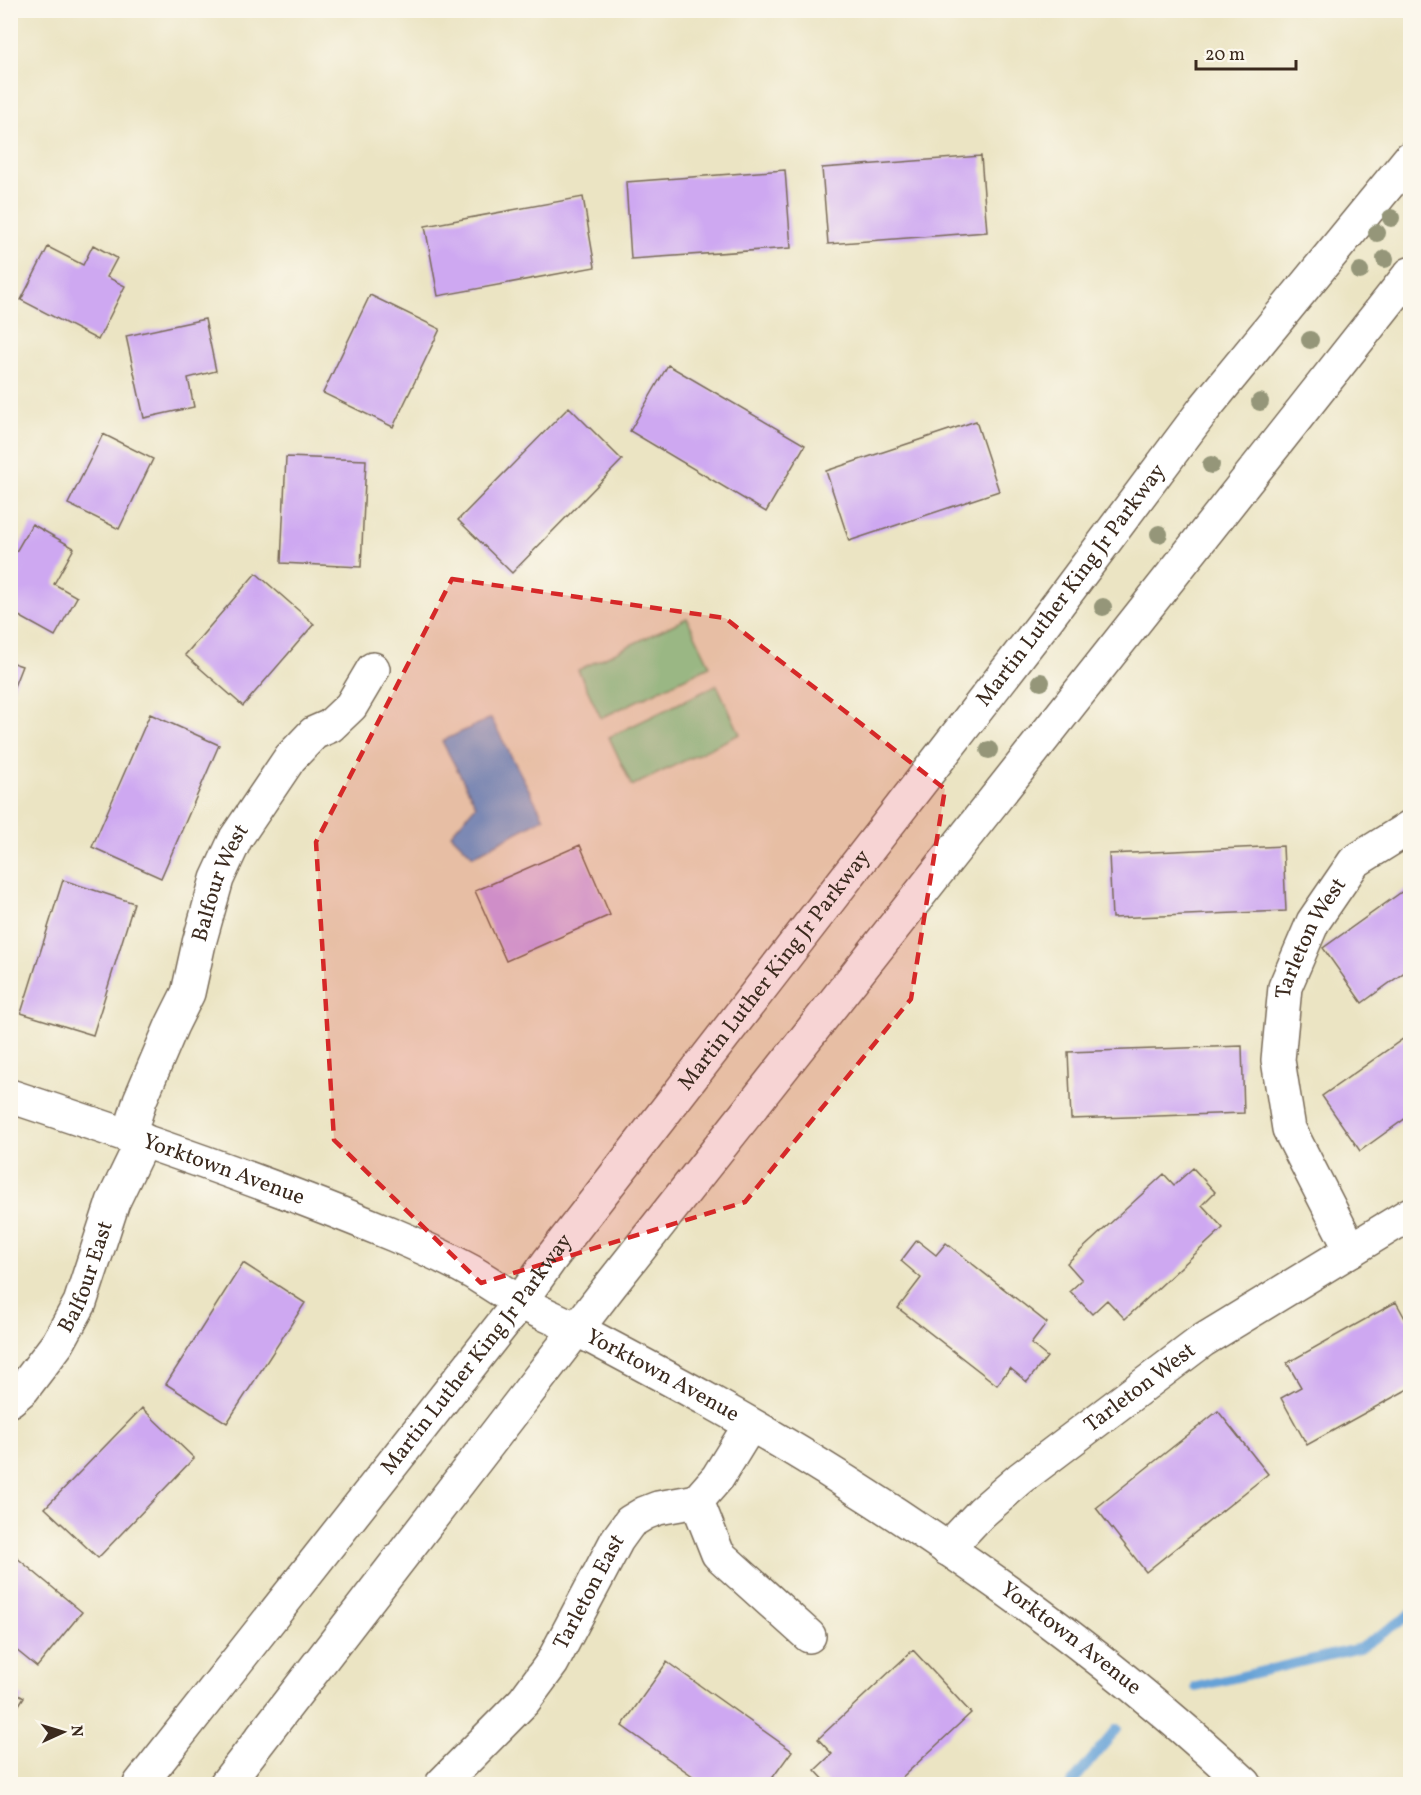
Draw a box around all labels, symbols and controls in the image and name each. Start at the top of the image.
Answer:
scale bar [1196,33,1296,71]
text: 20 m [1205,43,1245,68]
street label: Martin Luther King Jr Parkway [969,457,1173,713]
street label: Balfour West [185,817,257,945]
street label: Martin Luther King Jr Parkway [671,843,878,1097]
street label: Tarleton West [1268,871,1354,1000]
street label: Yorktown Avenue [138,1126,309,1213]
street label: Balfour East [51,1217,121,1339]
street label: Martin Luther King Jr Parkway [374,1227,580,1482]
street label: Yorktown Avenue [580,1321,745,1430]
street label: Tarleton West [1078,1335,1203,1440]
street label: Tarleton East [546,1527,632,1656]
street label: Yorktown Avenue [994,1575,1148,1703]
north arrow [33,1702,93,1762]
text: N [65,1725,87,1738]

